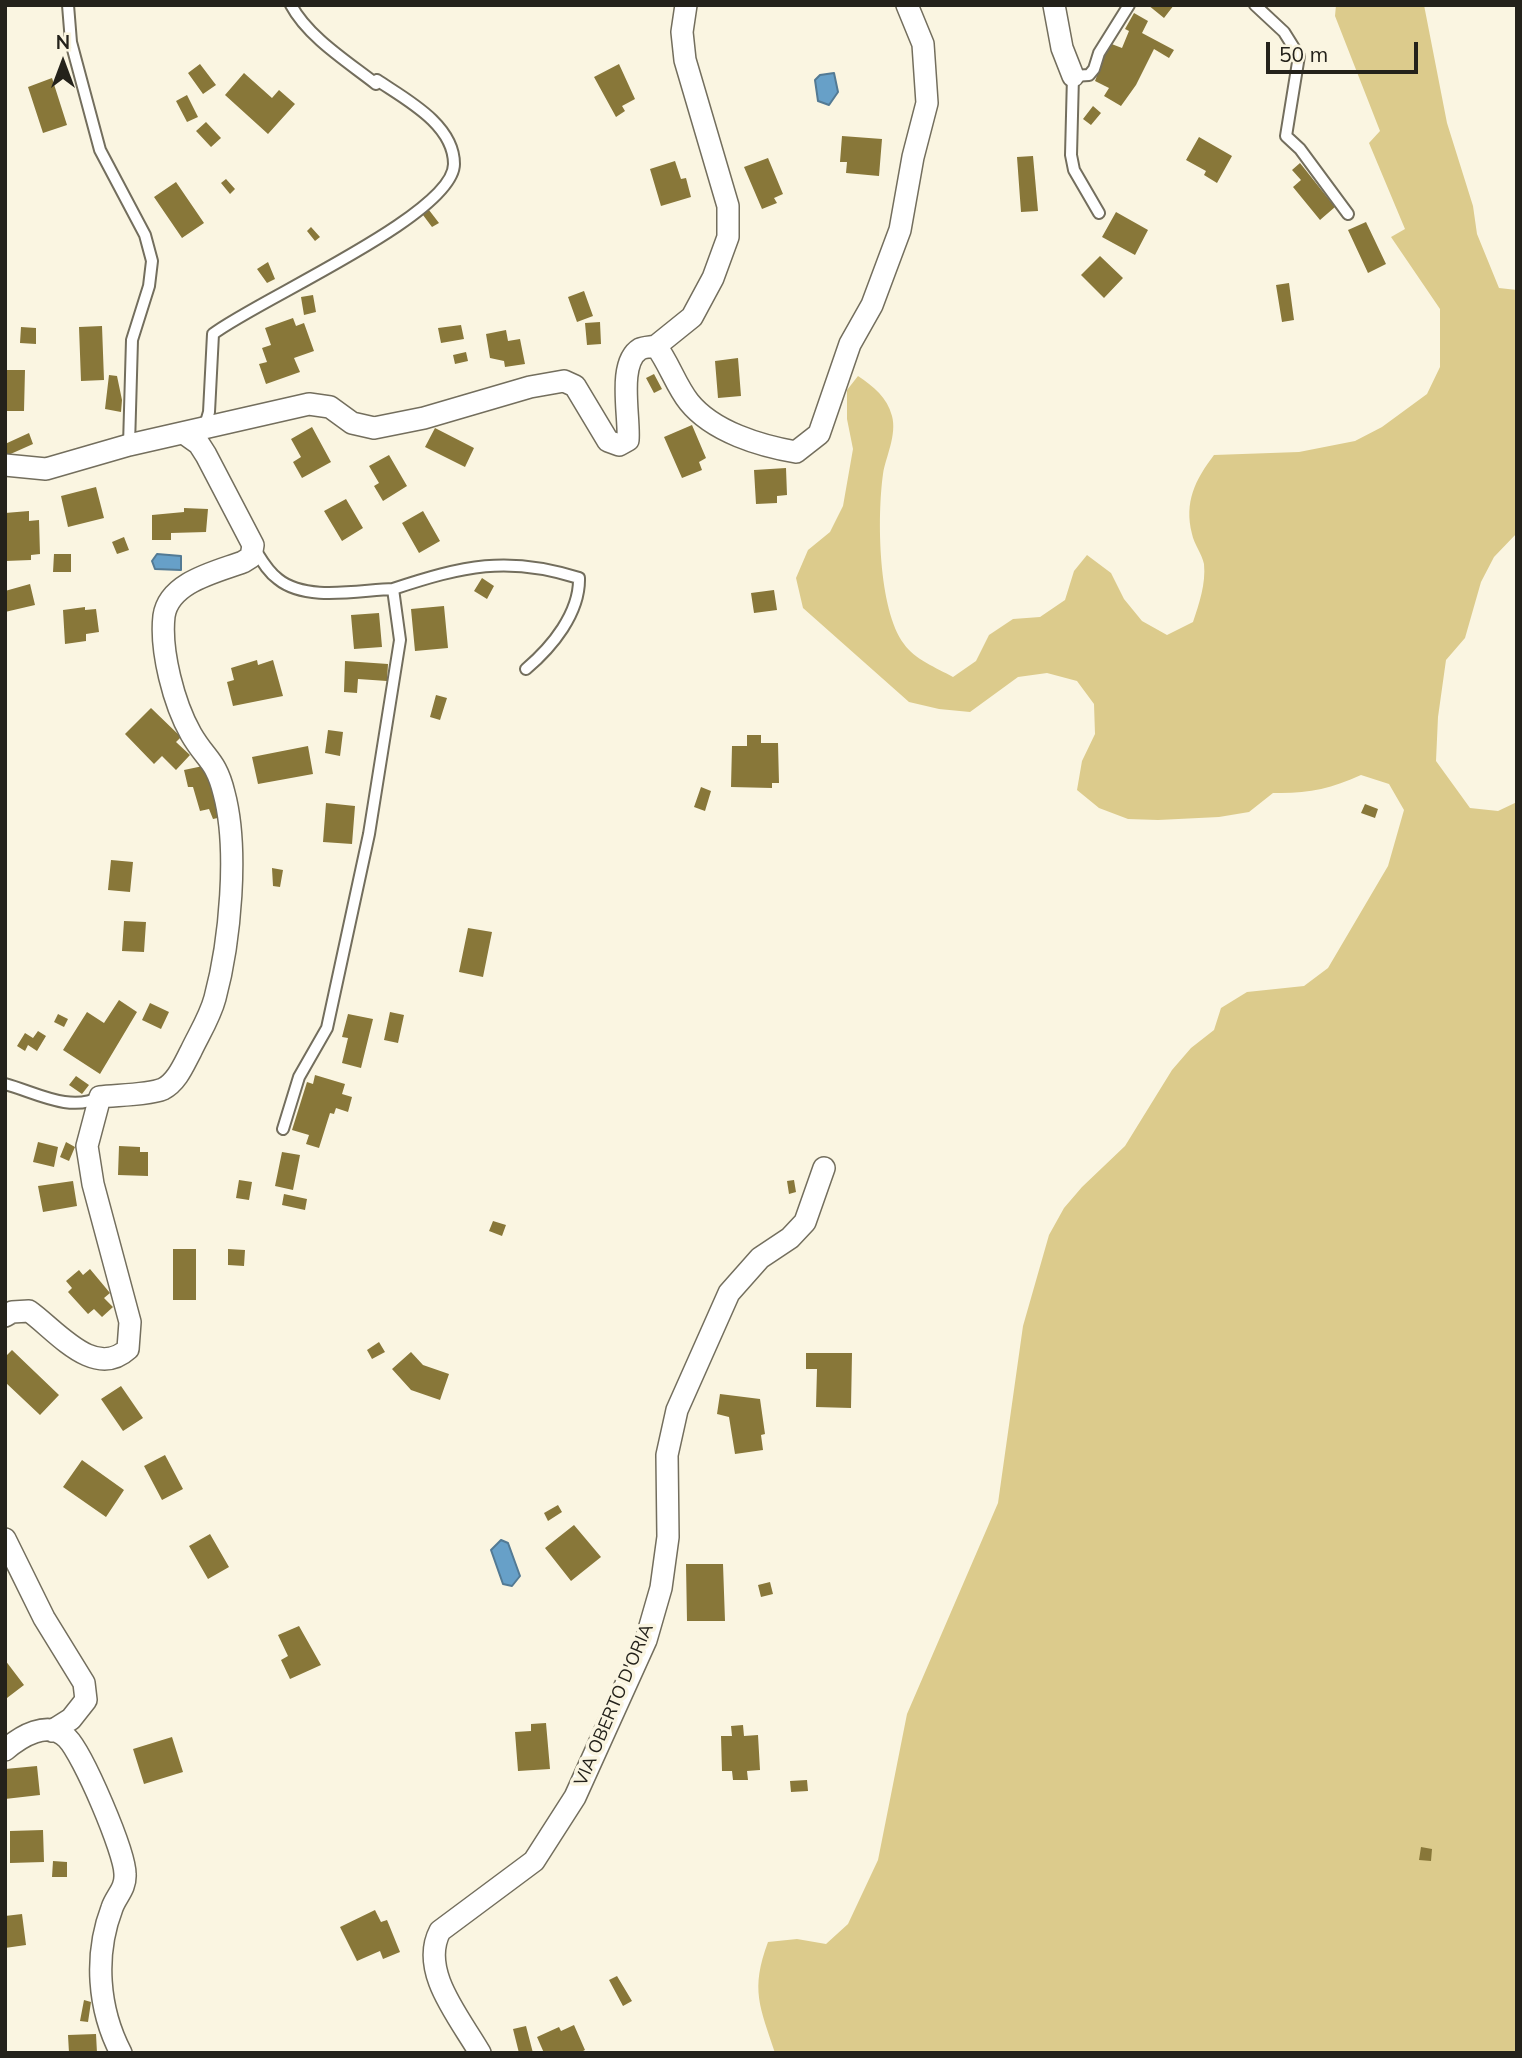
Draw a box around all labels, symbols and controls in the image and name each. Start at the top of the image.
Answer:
north arrow [28,28,98,98]
scale bar [1270,28,1422,72]
text: N [56,30,70,54]
text: 50 m [1279,41,1328,67]
street label: VIA OBERTO D'ORIA [570,1621,658,1789]

